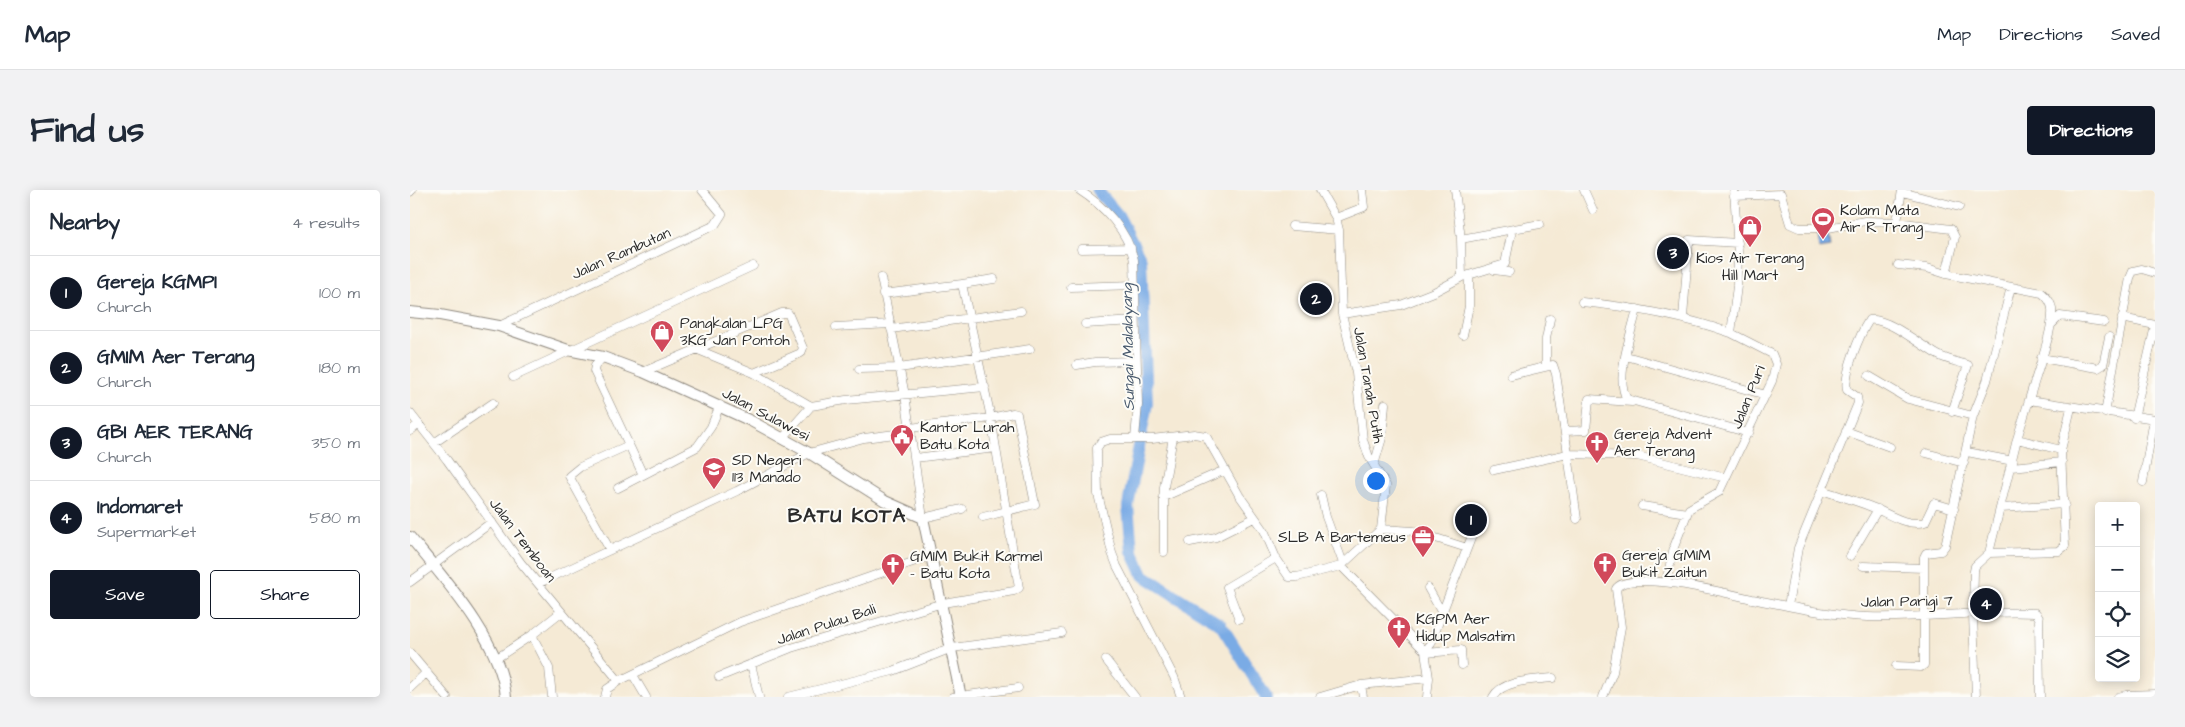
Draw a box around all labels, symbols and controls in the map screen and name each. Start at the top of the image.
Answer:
text: Map [25,18,70,52]
text: Map [1937,22,1971,47]
text: Directions [1999,22,2083,47]
text: Saved [2111,22,2160,47]
text: Find us [30,106,144,155]
button: Directions [2027,106,2155,155]
place label: Kolam Mata Air R Trang [1840,200,1924,239]
sports icon: Kolam Mata Air R Trang [1810,206,1836,240]
text: Nearby [50,208,120,237]
text: 4 results [292,212,360,234]
shop icon: Kios Air Terang Hill Mart [1737,214,1763,248]
street label: Jalan Rambutan [568,222,674,285]
pin: 3 [1657,234,1689,272]
place label: Kios Air Terang Hill Mart [1696,248,1804,286]
text: Gereja KGMPI [97,269,217,296]
pin: 2 [1300,280,1332,318]
water label: Sungai Malalayang [1116,281,1141,411]
text: 1 [65,282,67,304]
text: 100 m [319,282,360,304]
text: Church [97,296,151,318]
place label: Pangkalan LPG 3KG Jan Pontoh [680,313,790,351]
shop icon: Pangkalan LPG 3KG Jan Pontoh [649,319,675,353]
street label: Jalan Tanah Putih [1348,325,1389,445]
text: GMIM Aer Terang [97,344,254,371]
text: 2 [61,357,71,379]
text: 180 m [319,357,360,379]
street label: Jalan Puri [1726,362,1771,432]
text: Church [97,371,151,393]
street label: Jalan Sulawesi [718,383,814,447]
place label: Kantor Lurah Batu Kota [920,417,1015,455]
text: GBI AER TERANG [97,419,253,446]
public building icon: Kantor Lurah Batu Kota [889,423,915,457]
place label: Gereja Advent Aer Terang [1614,424,1712,463]
church icon: Gereja Advent Aer Terang [1584,430,1610,464]
text: 3 [62,432,70,454]
text: 350 m [312,432,360,454]
text: Church [97,446,151,468]
place label: SD Negeri 113 Manado [732,450,802,488]
school or university icon: SD Negeri 113 Manado [701,456,727,490]
your location [1363,468,1389,494]
text: Indomaret [97,494,183,521]
street label: Jalan Temboan [484,494,561,587]
pin: 1 [1455,501,1487,539]
district label: BATU KOTA [788,502,906,530]
map controls [2095,502,2140,682]
button: + [2095,502,2140,547]
text: 4 [61,507,71,529]
text: 580 m [309,507,360,529]
text: Supermarket [97,521,196,543]
office icon: SLB A Bartemeus [1410,524,1436,558]
place label: SLB A Bartemeus [1278,527,1406,548]
place label: Gereja GMIM Bukit Zaitun [1622,545,1711,583]
place label: GMIM Bukit Karmel - Batu Kota [910,546,1042,584]
button: − [2095,547,2140,592]
church icon: Gereja GMIM Bukit Zaitun [1592,551,1618,585]
church icon: GMIM Bukit Karmel - Batu Kota [880,552,906,586]
button: Save [50,570,200,619]
button: Share [210,570,360,619]
pin: 4 [1970,585,2002,623]
street label: Jalan Parigi 7 [1861,590,1953,614]
button: locate [2095,592,2140,637]
street label: Jalan Pulau Bali [774,598,879,650]
place label: KGPM Aer Hidup Malsatim [1416,609,1515,647]
church icon: KGPM Aer Hidup Malsatim [1386,615,1412,649]
button: layers [2095,637,2140,682]

